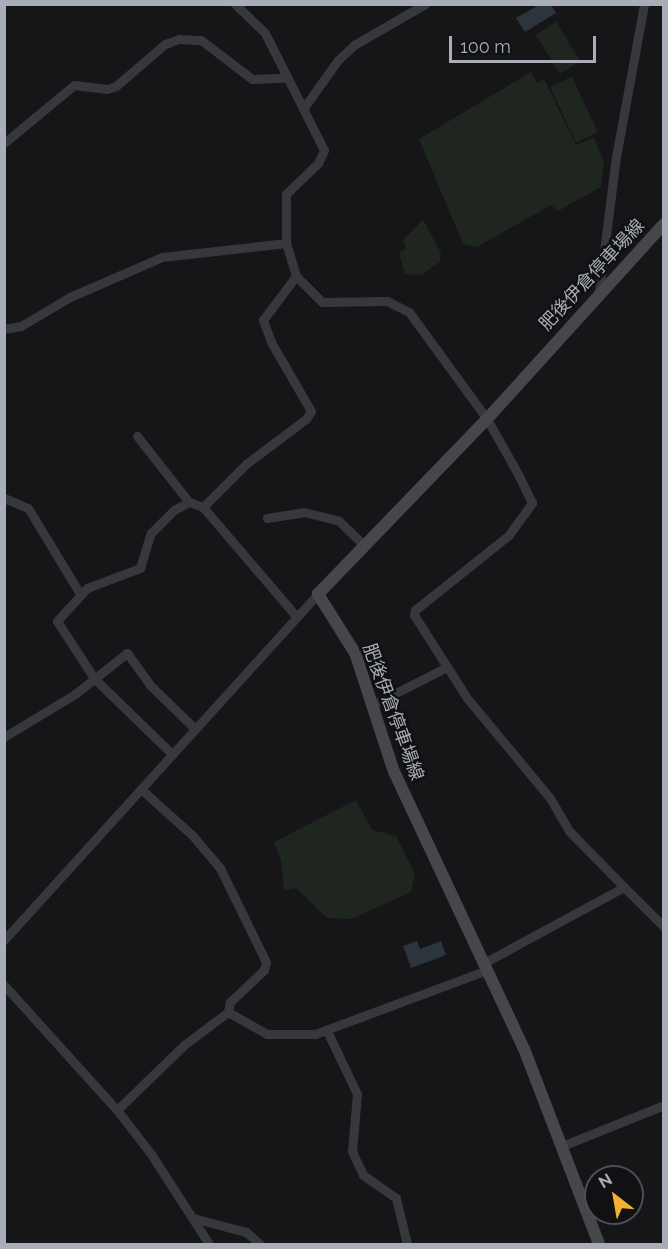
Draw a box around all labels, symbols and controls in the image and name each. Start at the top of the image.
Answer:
scale bar [452,24,599,62]
text: 100 m [460,36,511,57]
street label: 肥後伊倉停車場線 [535,215,649,335]
street label: 肥後伊倉停車場線 [358,641,428,783]
north arrow [584,1165,644,1225]
text: N [595,1170,616,1192]

